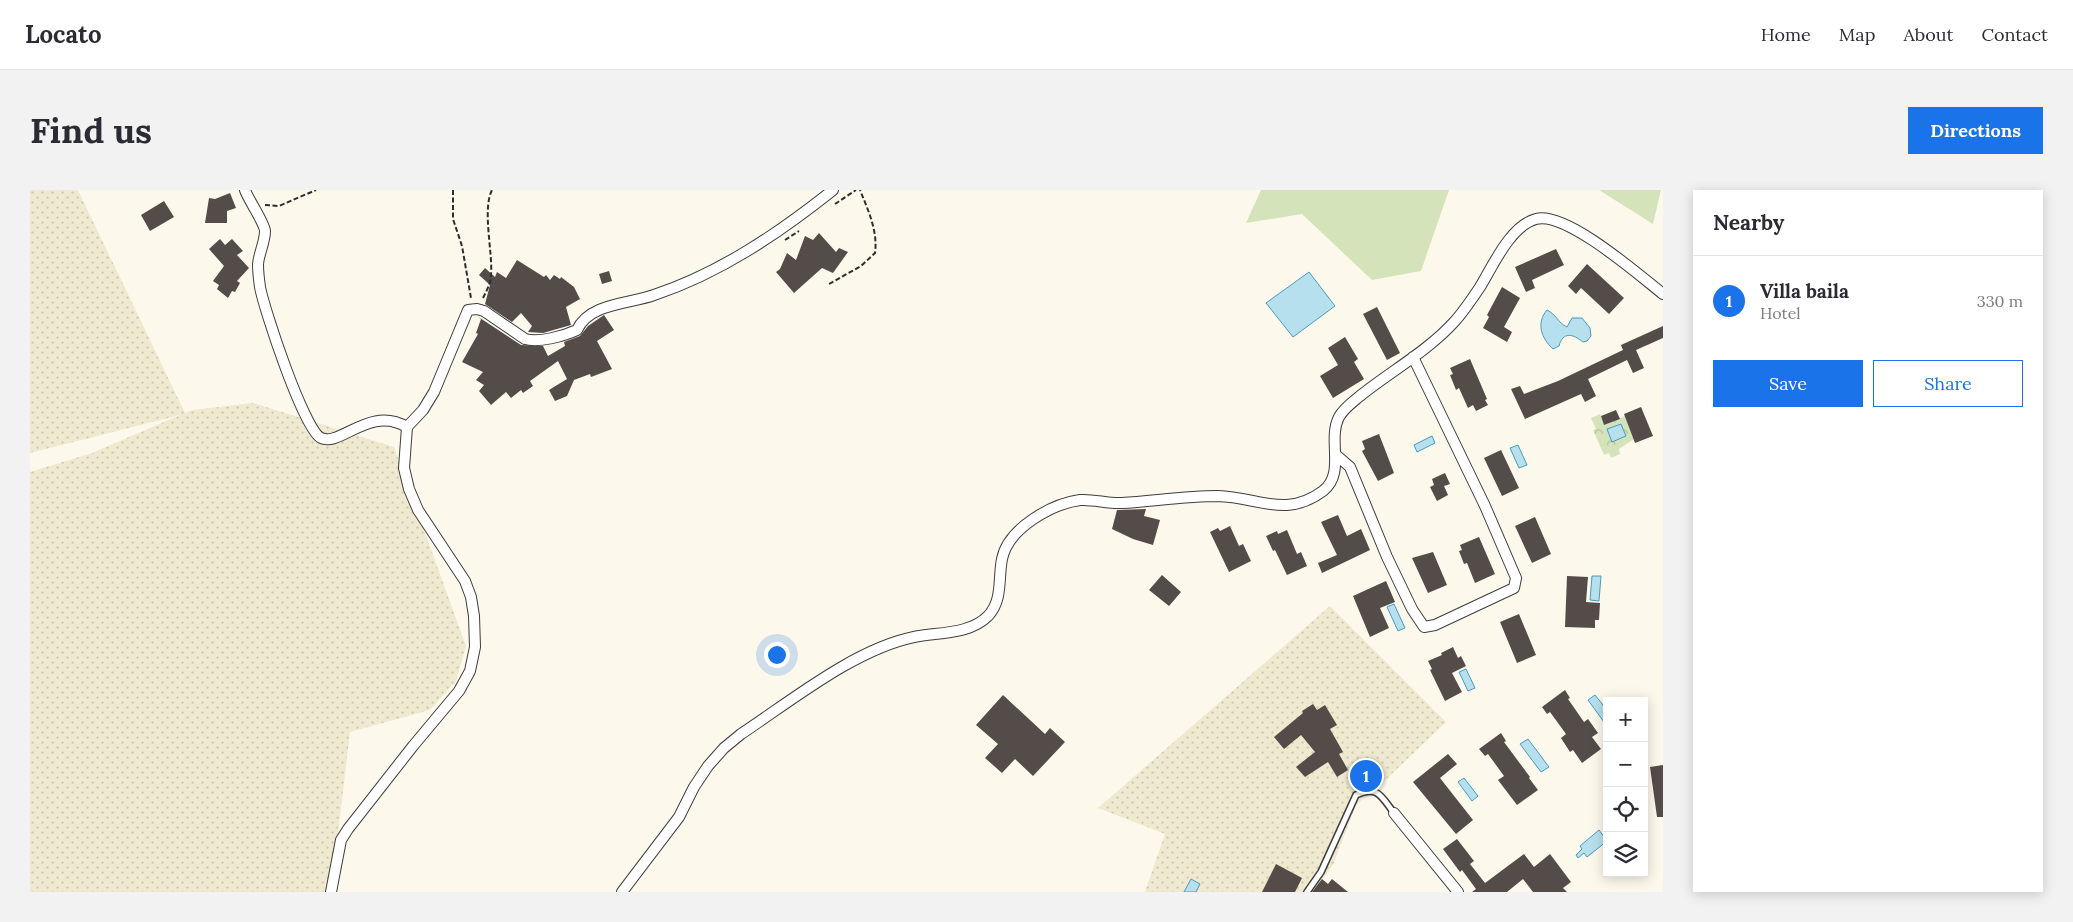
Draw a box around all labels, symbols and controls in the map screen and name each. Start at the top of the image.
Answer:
text: Locato [25,19,102,50]
text: Home [1761,23,1811,46]
text: Map [1839,23,1875,46]
text: About [1903,23,1953,46]
text: Contact [1981,23,2048,46]
button: Directions [1908,107,2043,154]
text: Find us [30,108,152,153]
text: Nearby [1713,209,1784,236]
text: Villa baila [1760,279,1849,303]
text: 1 [1726,291,1732,311]
text: 330 m [1977,291,2023,311]
text: Hotel [1760,303,1801,323]
button: Save [1713,360,1863,407]
button: Share [1873,360,2023,407]
your location [764,642,790,668]
map controls [1603,697,1648,877]
button: + [1603,697,1648,742]
button: − [1603,742,1648,787]
pin: 1 [1350,757,1382,795]
button: locate [1603,787,1648,832]
button: layers [1603,832,1648,877]

